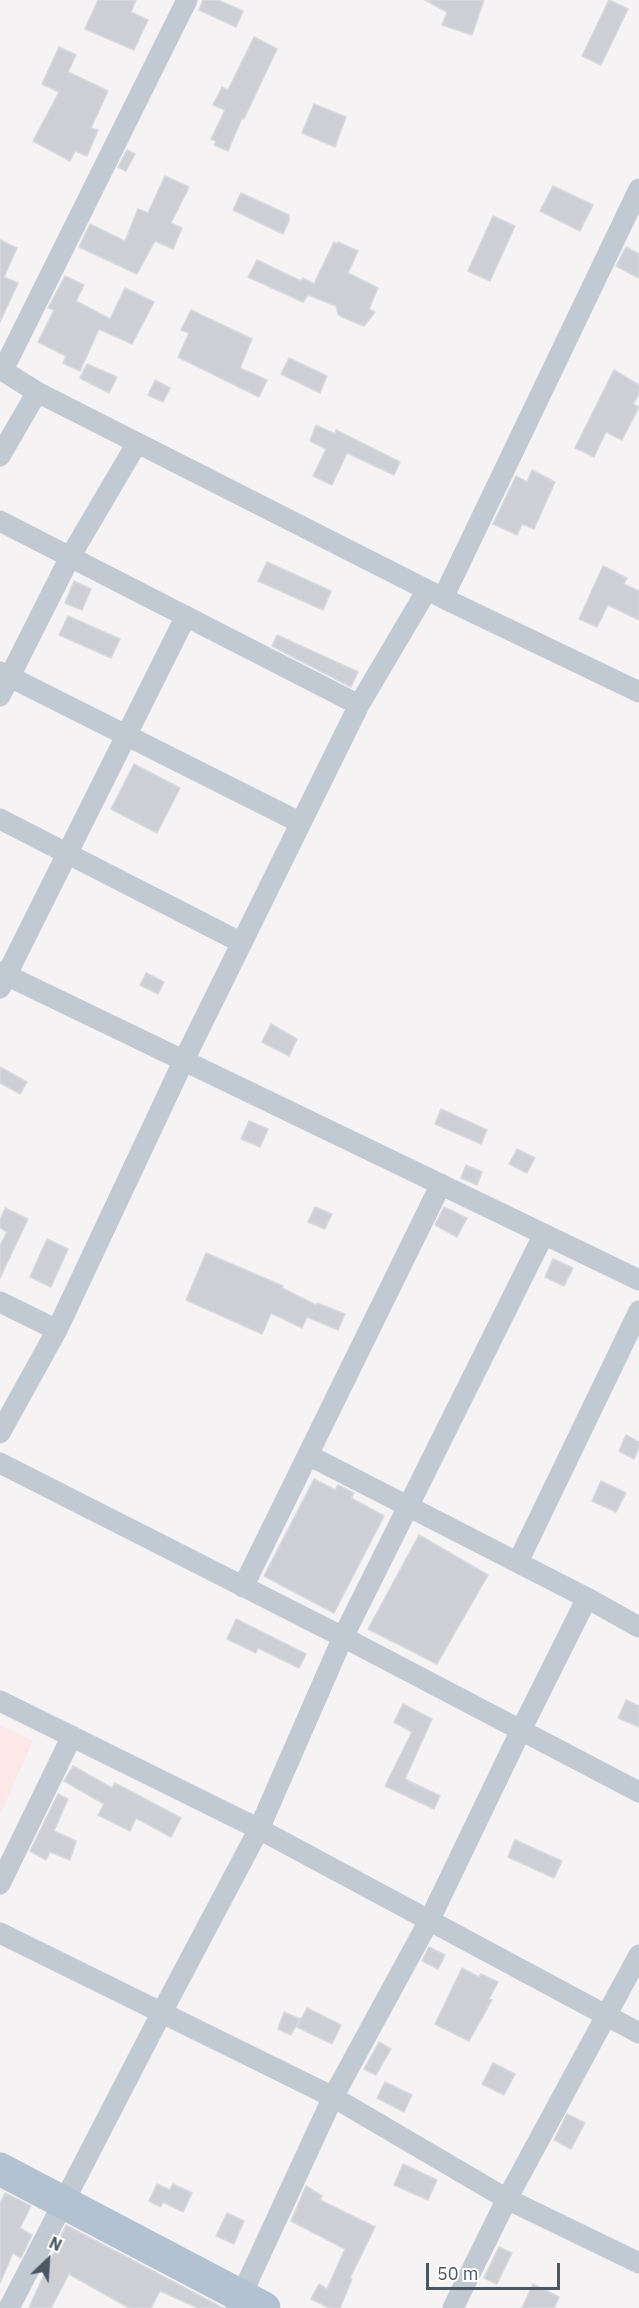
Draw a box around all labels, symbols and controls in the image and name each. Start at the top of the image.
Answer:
north arrow [18,2230,78,2290]
text: N [46,2232,65,2255]
scale bar [429,2251,562,2289]
text: 50 m [437,2262,479,2285]

